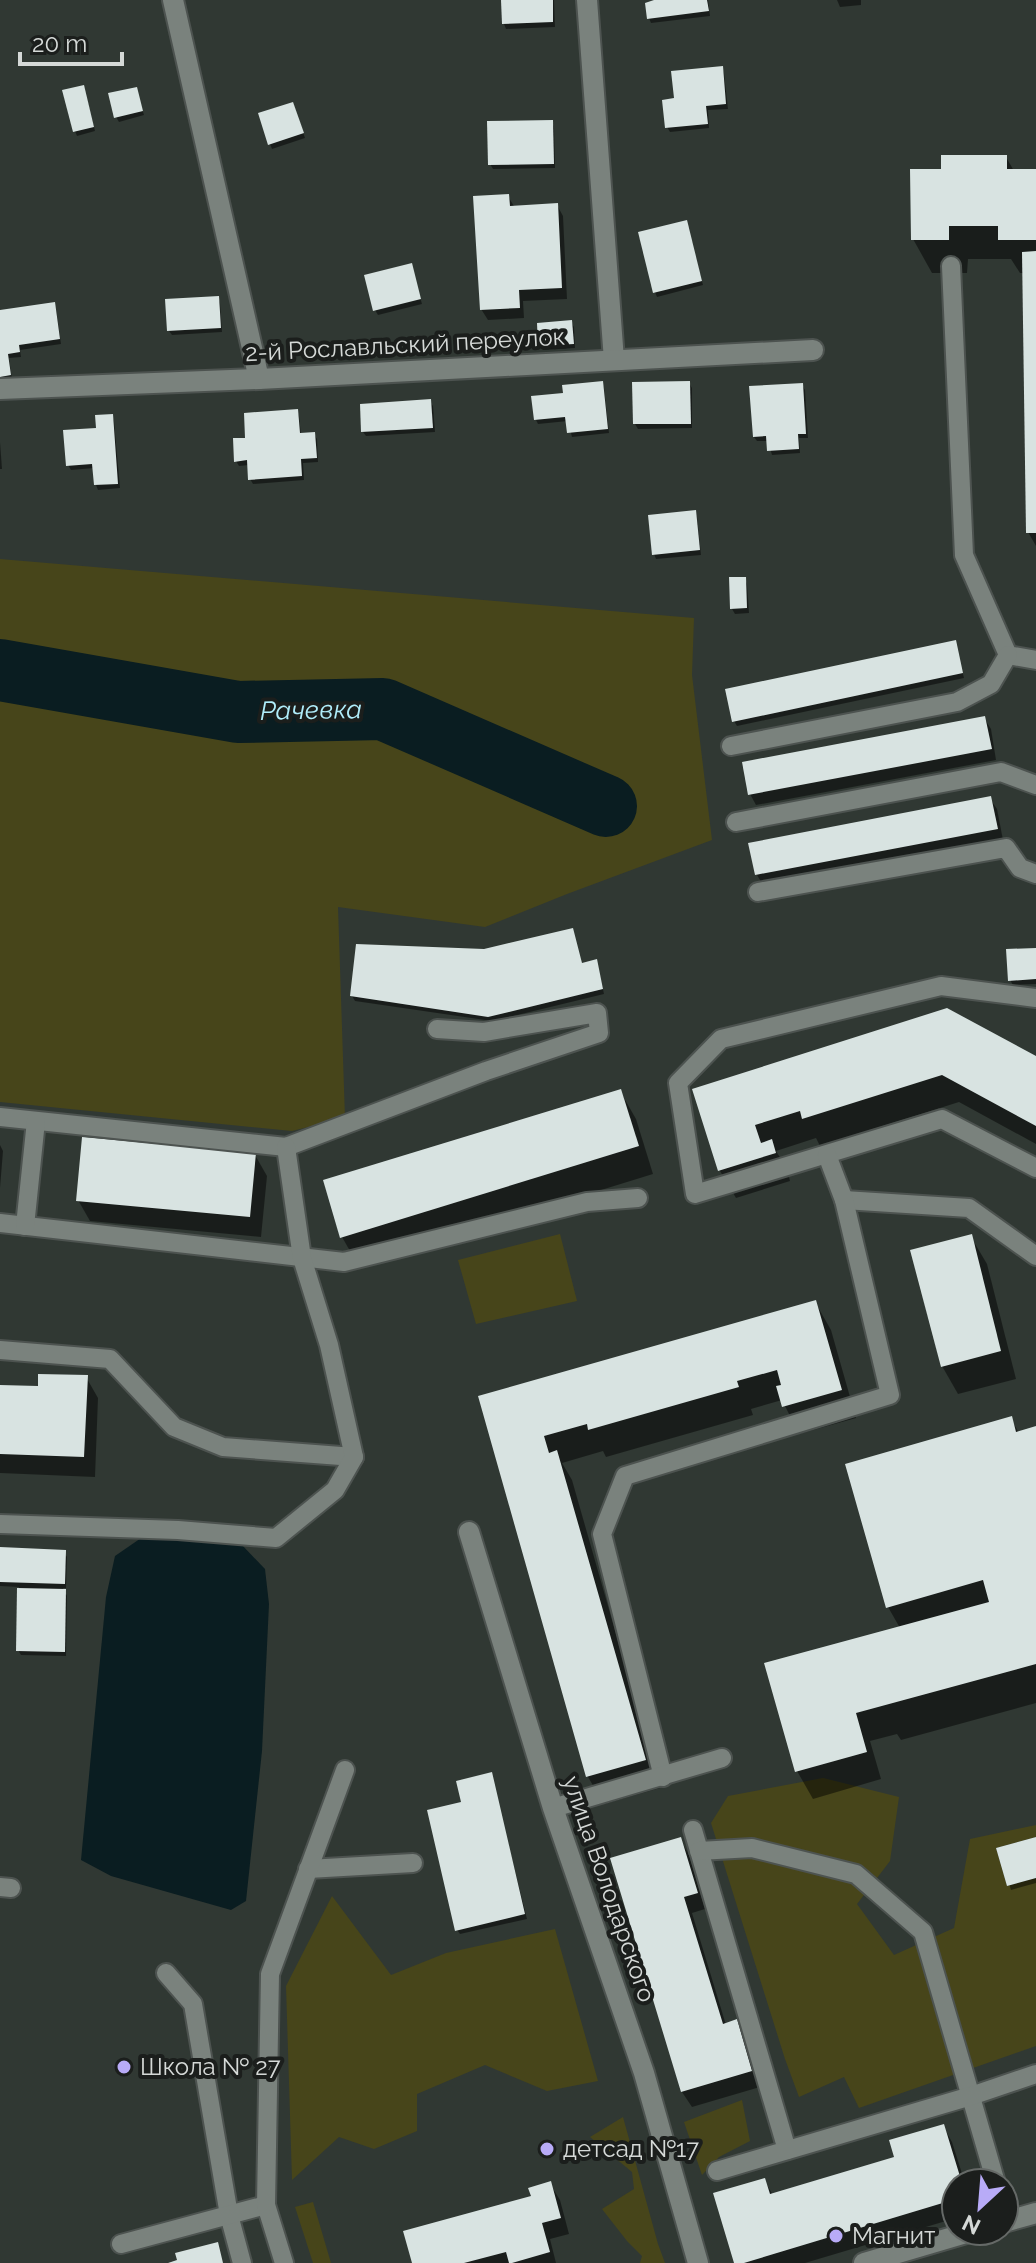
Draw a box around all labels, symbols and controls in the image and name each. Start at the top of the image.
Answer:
scale bar [20,16,122,66]
text: 20 m [32,29,87,58]
street label: 2-й Рославльский переулок [244,322,566,367]
water label: Рачевка [260,694,362,726]
street label: улица Володарского [557,1772,662,2006]
place label: Школа № 27 [140,2052,281,2081]
marker: Школа № 27 [115,2058,133,2076]
place label: детсад №17 [563,2134,699,2163]
marker: детсад №17 [538,2140,556,2158]
north arrow [940,2167,1020,2247]
text: N [958,2210,984,2240]
place label: Магнит [852,2221,936,2250]
marker: Магнит [827,2227,845,2245]

